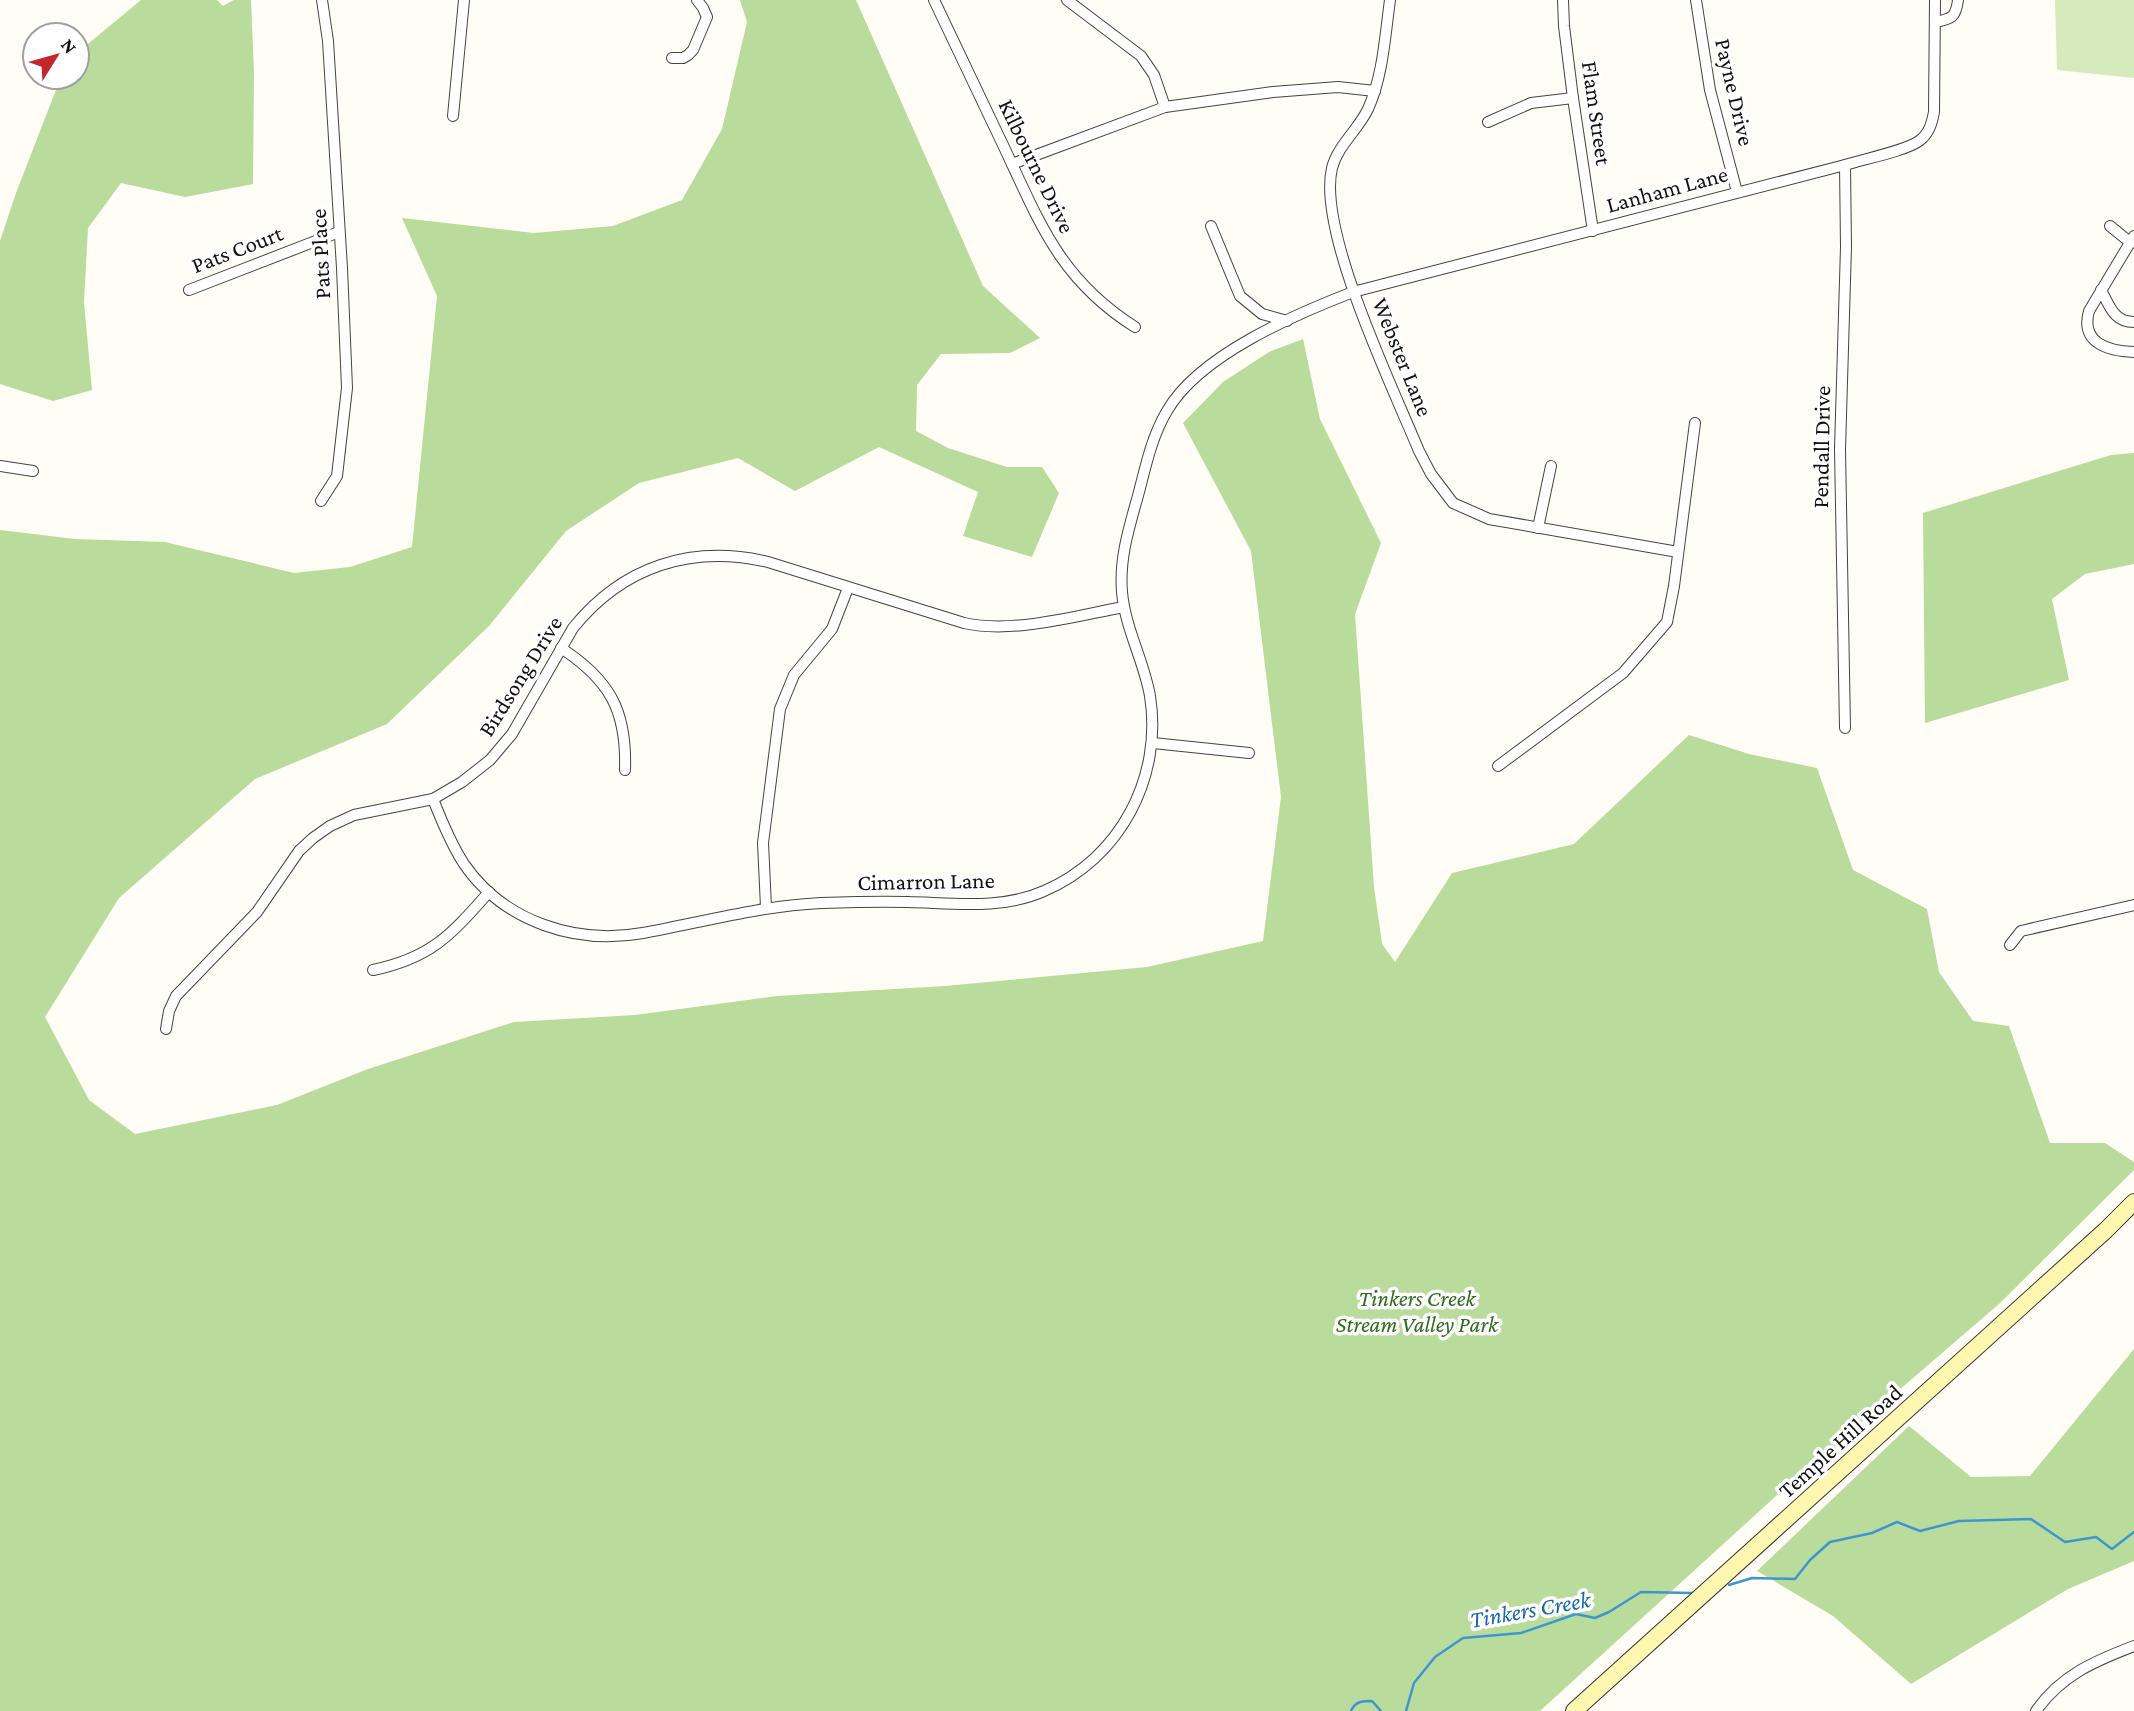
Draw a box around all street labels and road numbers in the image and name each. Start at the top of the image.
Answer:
street label: Payne Drive [1710,36,1760,148]
street label: Flam Street [1577,59,1617,167]
street label: Kilbourne Drive [993,95,1081,237]
street label: Lanham Lane [1603,160,1731,218]
street label: Pats Place [305,208,335,300]
street label: Pats Court [188,220,287,278]
street label: Webster Lane [1367,294,1439,420]
street label: Pendall Drive [1807,385,1835,509]
street label: Birdsong Drive [473,611,567,741]
street label: Cimarron Lane [857,867,995,895]
street label: Temple Hill Road [1773,1379,1907,1503]

